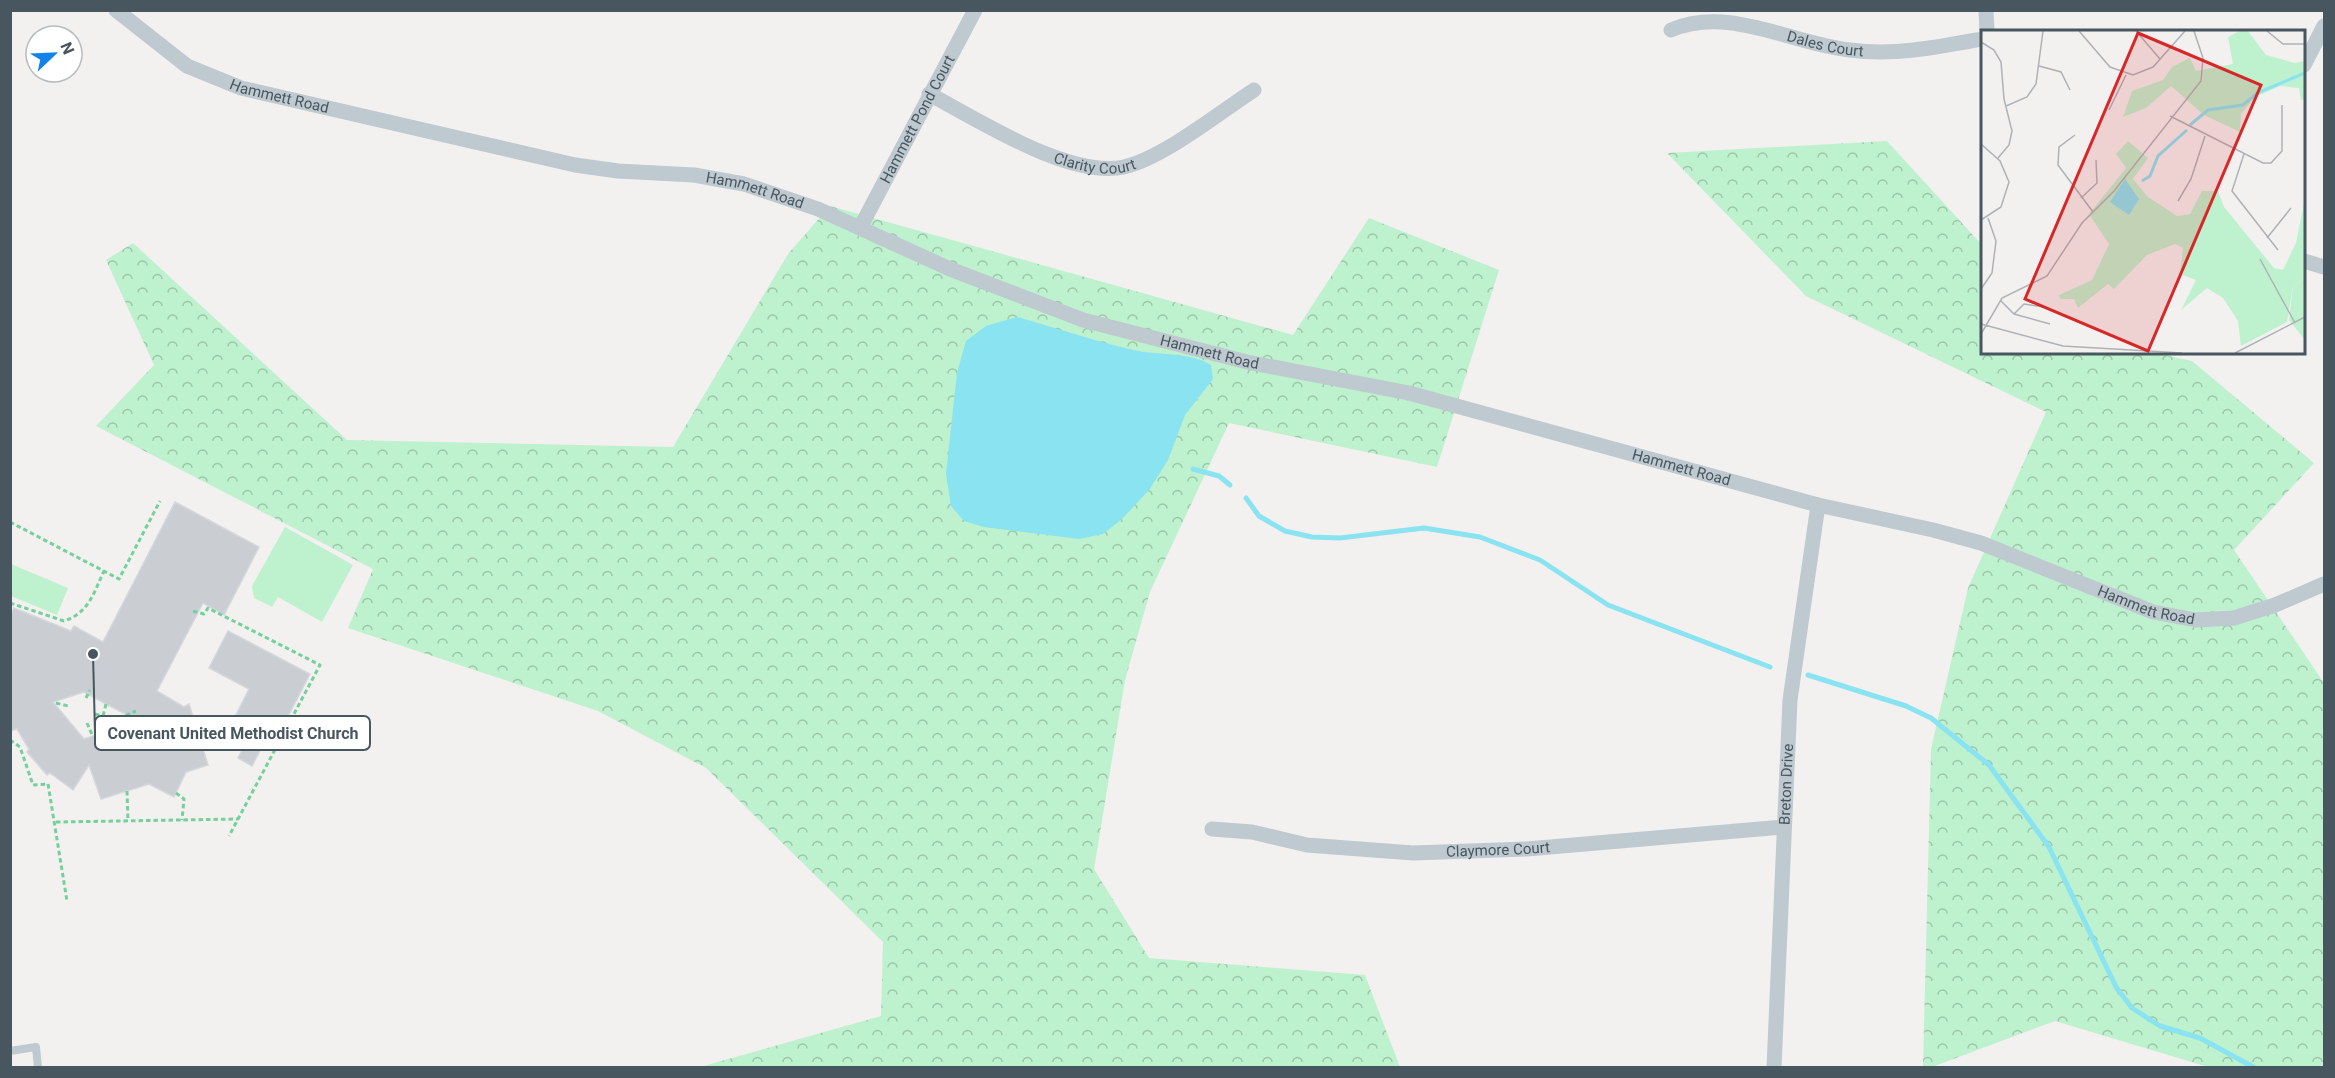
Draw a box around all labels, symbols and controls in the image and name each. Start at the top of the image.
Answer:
north arrow [24,24,84,84]
street label: Dales Court [1785,27,1864,60]
inset map [1981,30,2305,354]
text: N [56,39,78,57]
street label: Hammett Pond Court [876,52,959,186]
street label: Hammett Road [227,75,331,117]
street label: Clarity Court [1051,149,1138,178]
street label: Hammett Road [705,168,806,213]
street label: Hammett Road [1158,331,1260,373]
street label: Hammett Road [1630,446,1733,490]
street label: Hammett Road [2095,582,2196,629]
callout: Covenant United Methodist Church [95,716,370,750]
text: Covenant United Methodist Church [107,724,359,743]
street label: Breton Drive [1776,743,1797,825]
street label: Claymore Court [1446,838,1551,861]

